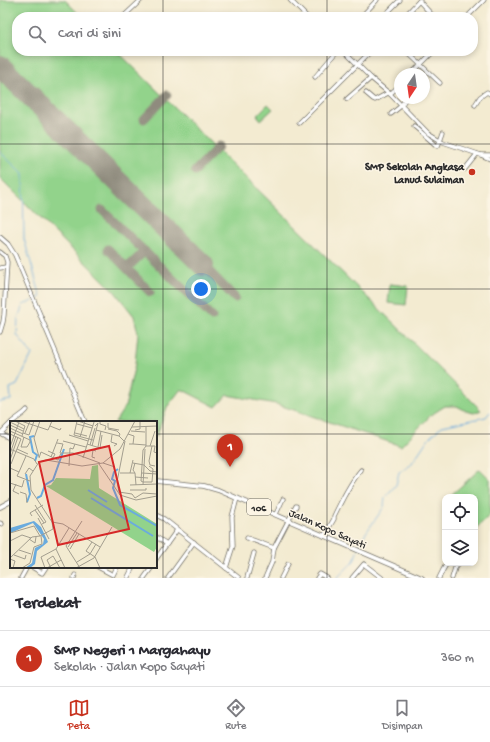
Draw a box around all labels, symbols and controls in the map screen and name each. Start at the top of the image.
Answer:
search box [12,12,478,56]
icon: search [26,23,48,45]
text: Cari di sini [58,25,121,43]
north arrow [394,68,430,104]
place label: SMP Sekolah Angkasa Lanud Sulaiman [365,162,465,187]
marker: SMP Sekolah Angkasa Lanud Sulaiman [467,167,477,177]
your location [191,279,211,299]
inset map [10,421,157,568]
pin: 1 [217,434,243,467]
map controls [442,494,478,566]
button: locate [442,494,478,530]
road number: 106 [247,499,271,515]
street label: Jalan Kopo Sayati [287,507,368,552]
button: layers [442,530,478,566]
text: Terdekat [16,594,80,614]
text: SMP Negeri 1 Margahayu [54,642,210,660]
text: 1 [26,651,32,666]
text: 360 m [441,651,474,666]
text: Sekolah · Jalan Kopo Sayati [54,660,205,675]
tab: Peta [68,697,90,733]
tab: Rute [225,697,247,733]
tab: Disimpan [382,697,422,733]

